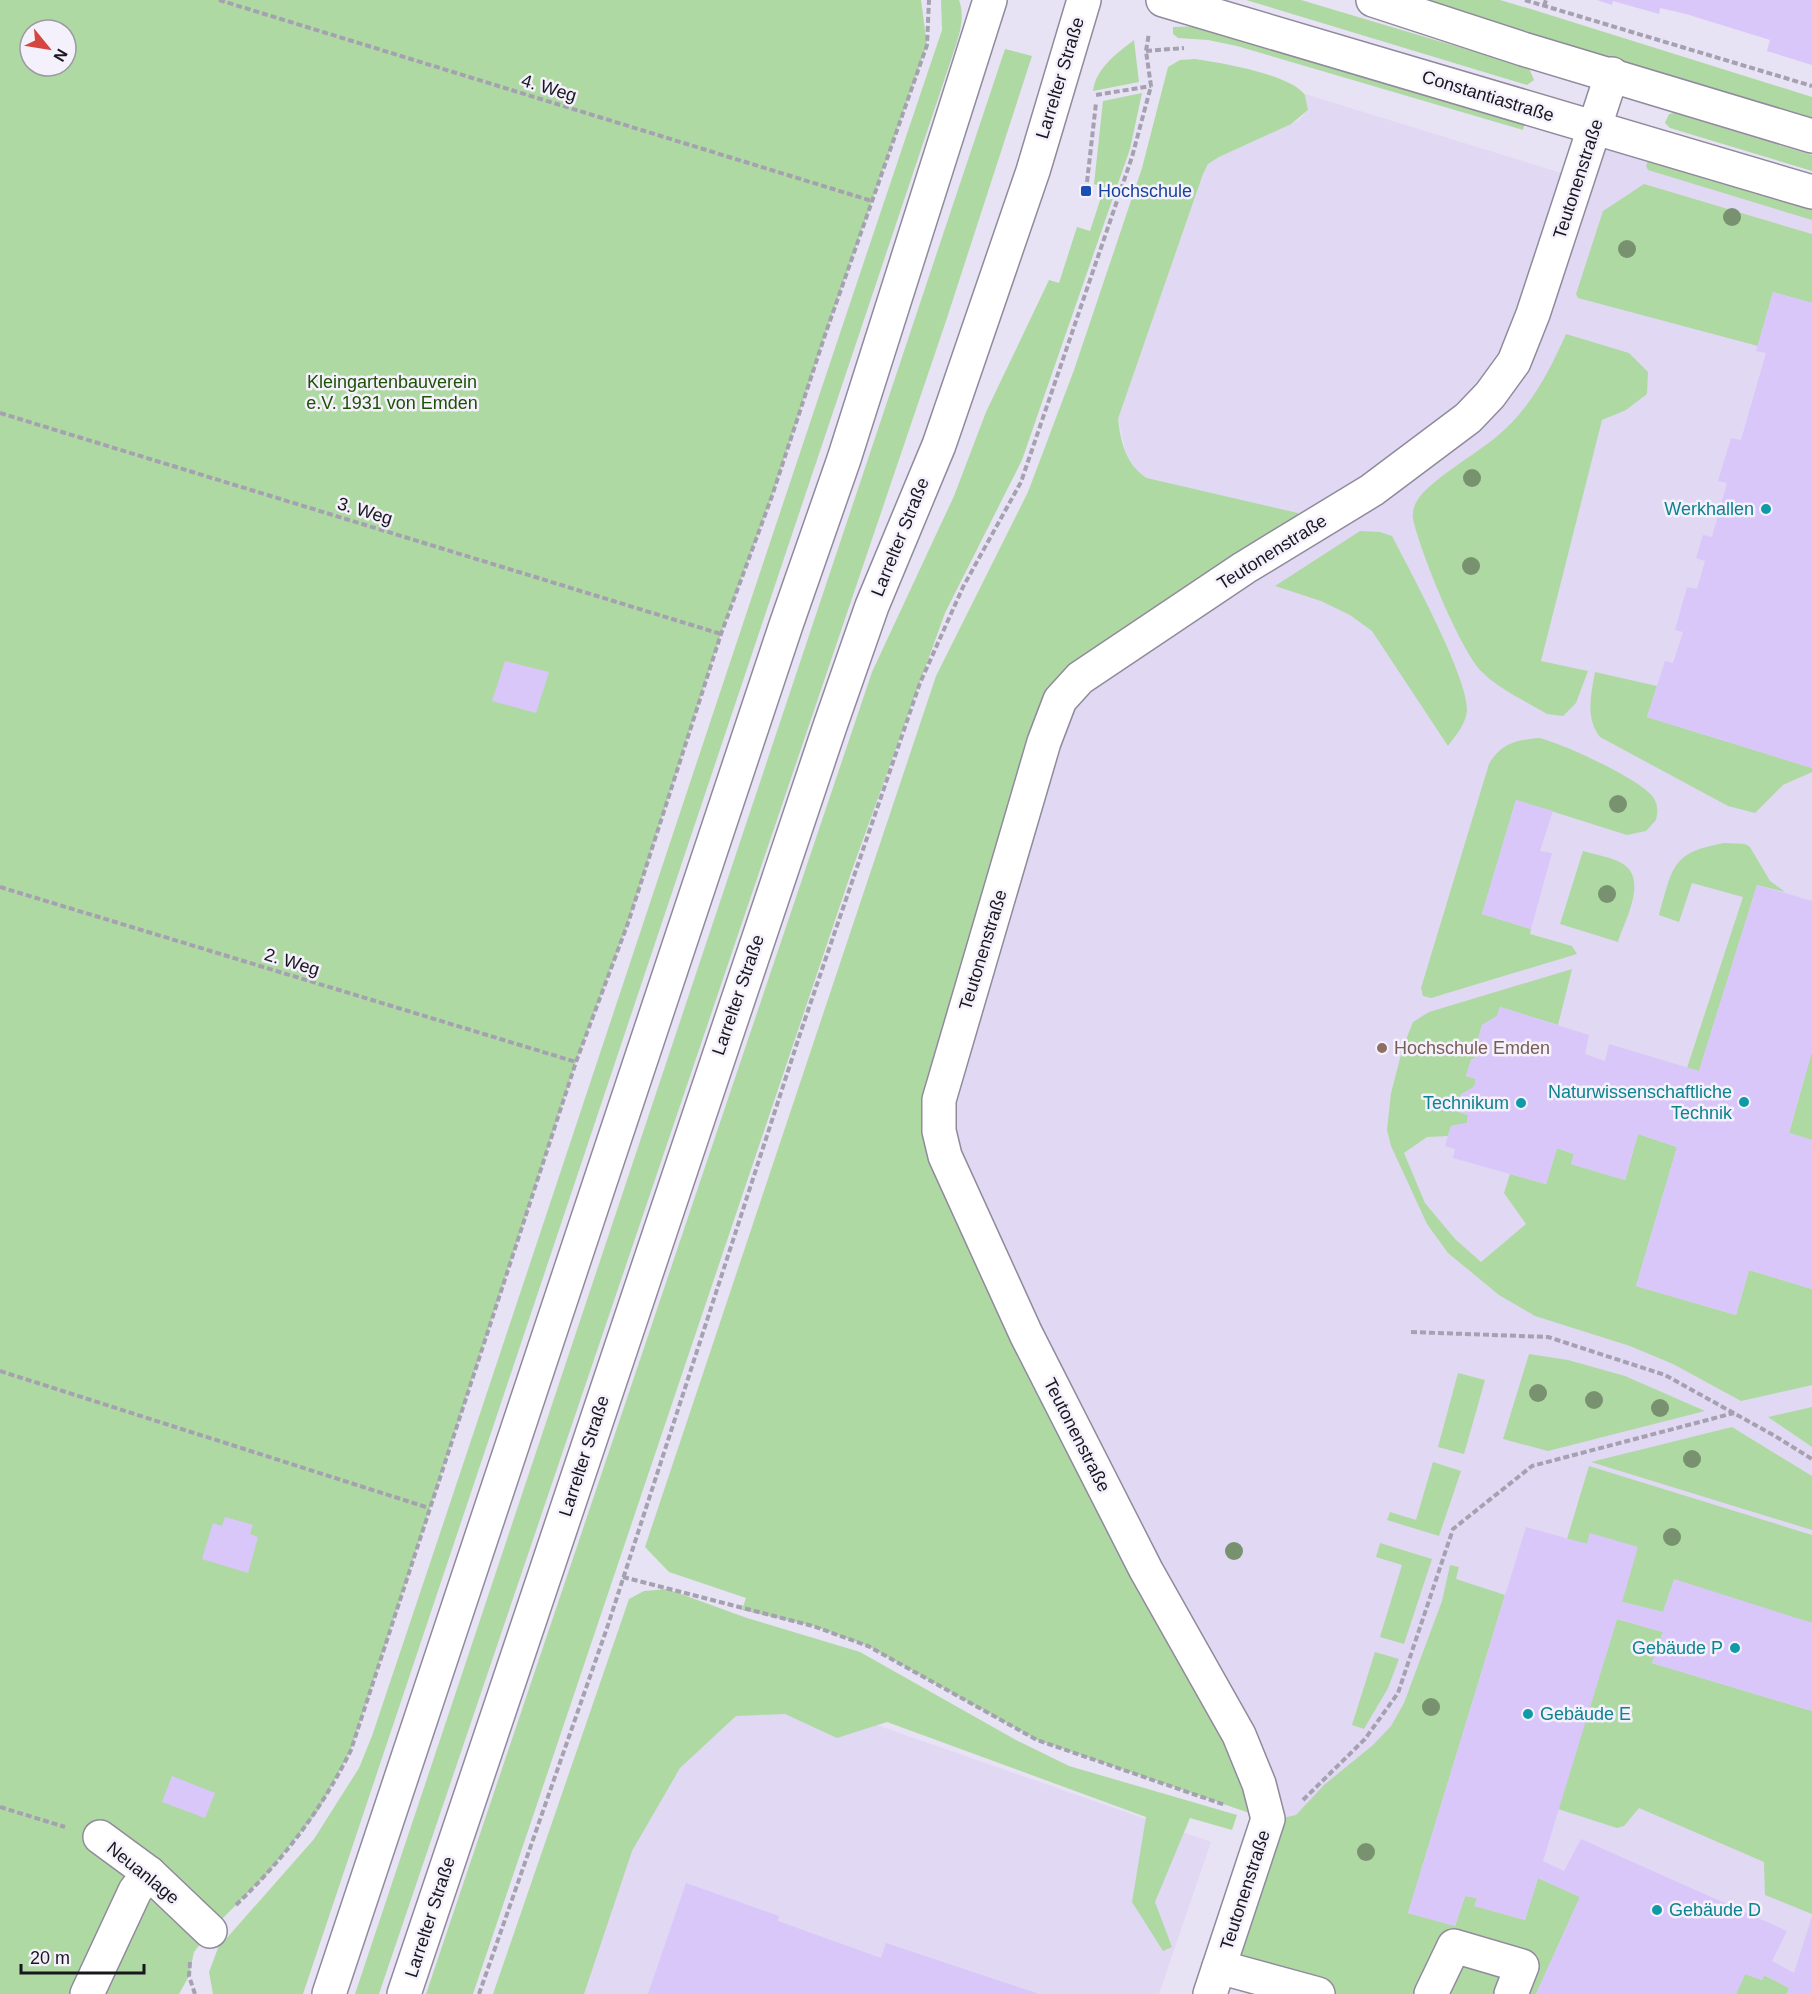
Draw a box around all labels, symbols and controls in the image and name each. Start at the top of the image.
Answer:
street label: Larrelter Straße [1032,15,1088,141]
north arrow [18,18,78,78]
text: N [50,46,71,65]
street label: Constantiastraße [1420,66,1556,126]
street label: 4. Weg [519,70,579,106]
street label: Teutonenstraße [1549,116,1607,242]
place label: Hochschule [1098,181,1192,201]
marker: Hochschule [1079,184,1093,198]
park label: Kleingartenbauverein e.V. 1931 von Emden [306,372,478,413]
street label: Larrelter Straße [867,475,933,599]
street label: 3. Weg [335,493,395,529]
place label: Werkhallen [1664,499,1754,519]
marker: Werkhallen [1759,502,1773,516]
street label: Teutonenstraße [1214,510,1330,594]
street label: Teutonenstraße [955,887,1011,1013]
street label: Larrelter Straße [708,932,768,1058]
street label: 2. Weg [262,944,322,980]
place label: Hochschule Emden [1394,1038,1550,1058]
marker: Hochschule Emden [1375,1041,1389,1055]
place label: Naturwissenschaftliche Technik [1548,1082,1733,1123]
place label: Technikum [1423,1093,1509,1113]
marker: Naturwissenschaftliche Technik [1737,1095,1751,1109]
marker: Technikum [1514,1096,1528,1110]
street label: Teutonenstraße [1040,1375,1114,1495]
street label: Larrelter Straße [555,1393,613,1519]
place label: Gebäude P [1632,1638,1723,1658]
marker: Gebäude P [1728,1641,1742,1655]
place label: Gebäude E [1540,1704,1631,1724]
marker: Gebäude E [1521,1707,1535,1721]
street label: Teutonenstraße [1216,1827,1274,1953]
street label: Neuanlage [103,1838,183,1908]
street label: Larrelter Straße [401,1854,459,1980]
place label: Gebäude D [1669,1900,1761,1920]
marker: Gebäude D [1650,1903,1664,1917]
scale bar [21,1937,144,1975]
text: 20 m [30,1948,70,1968]

